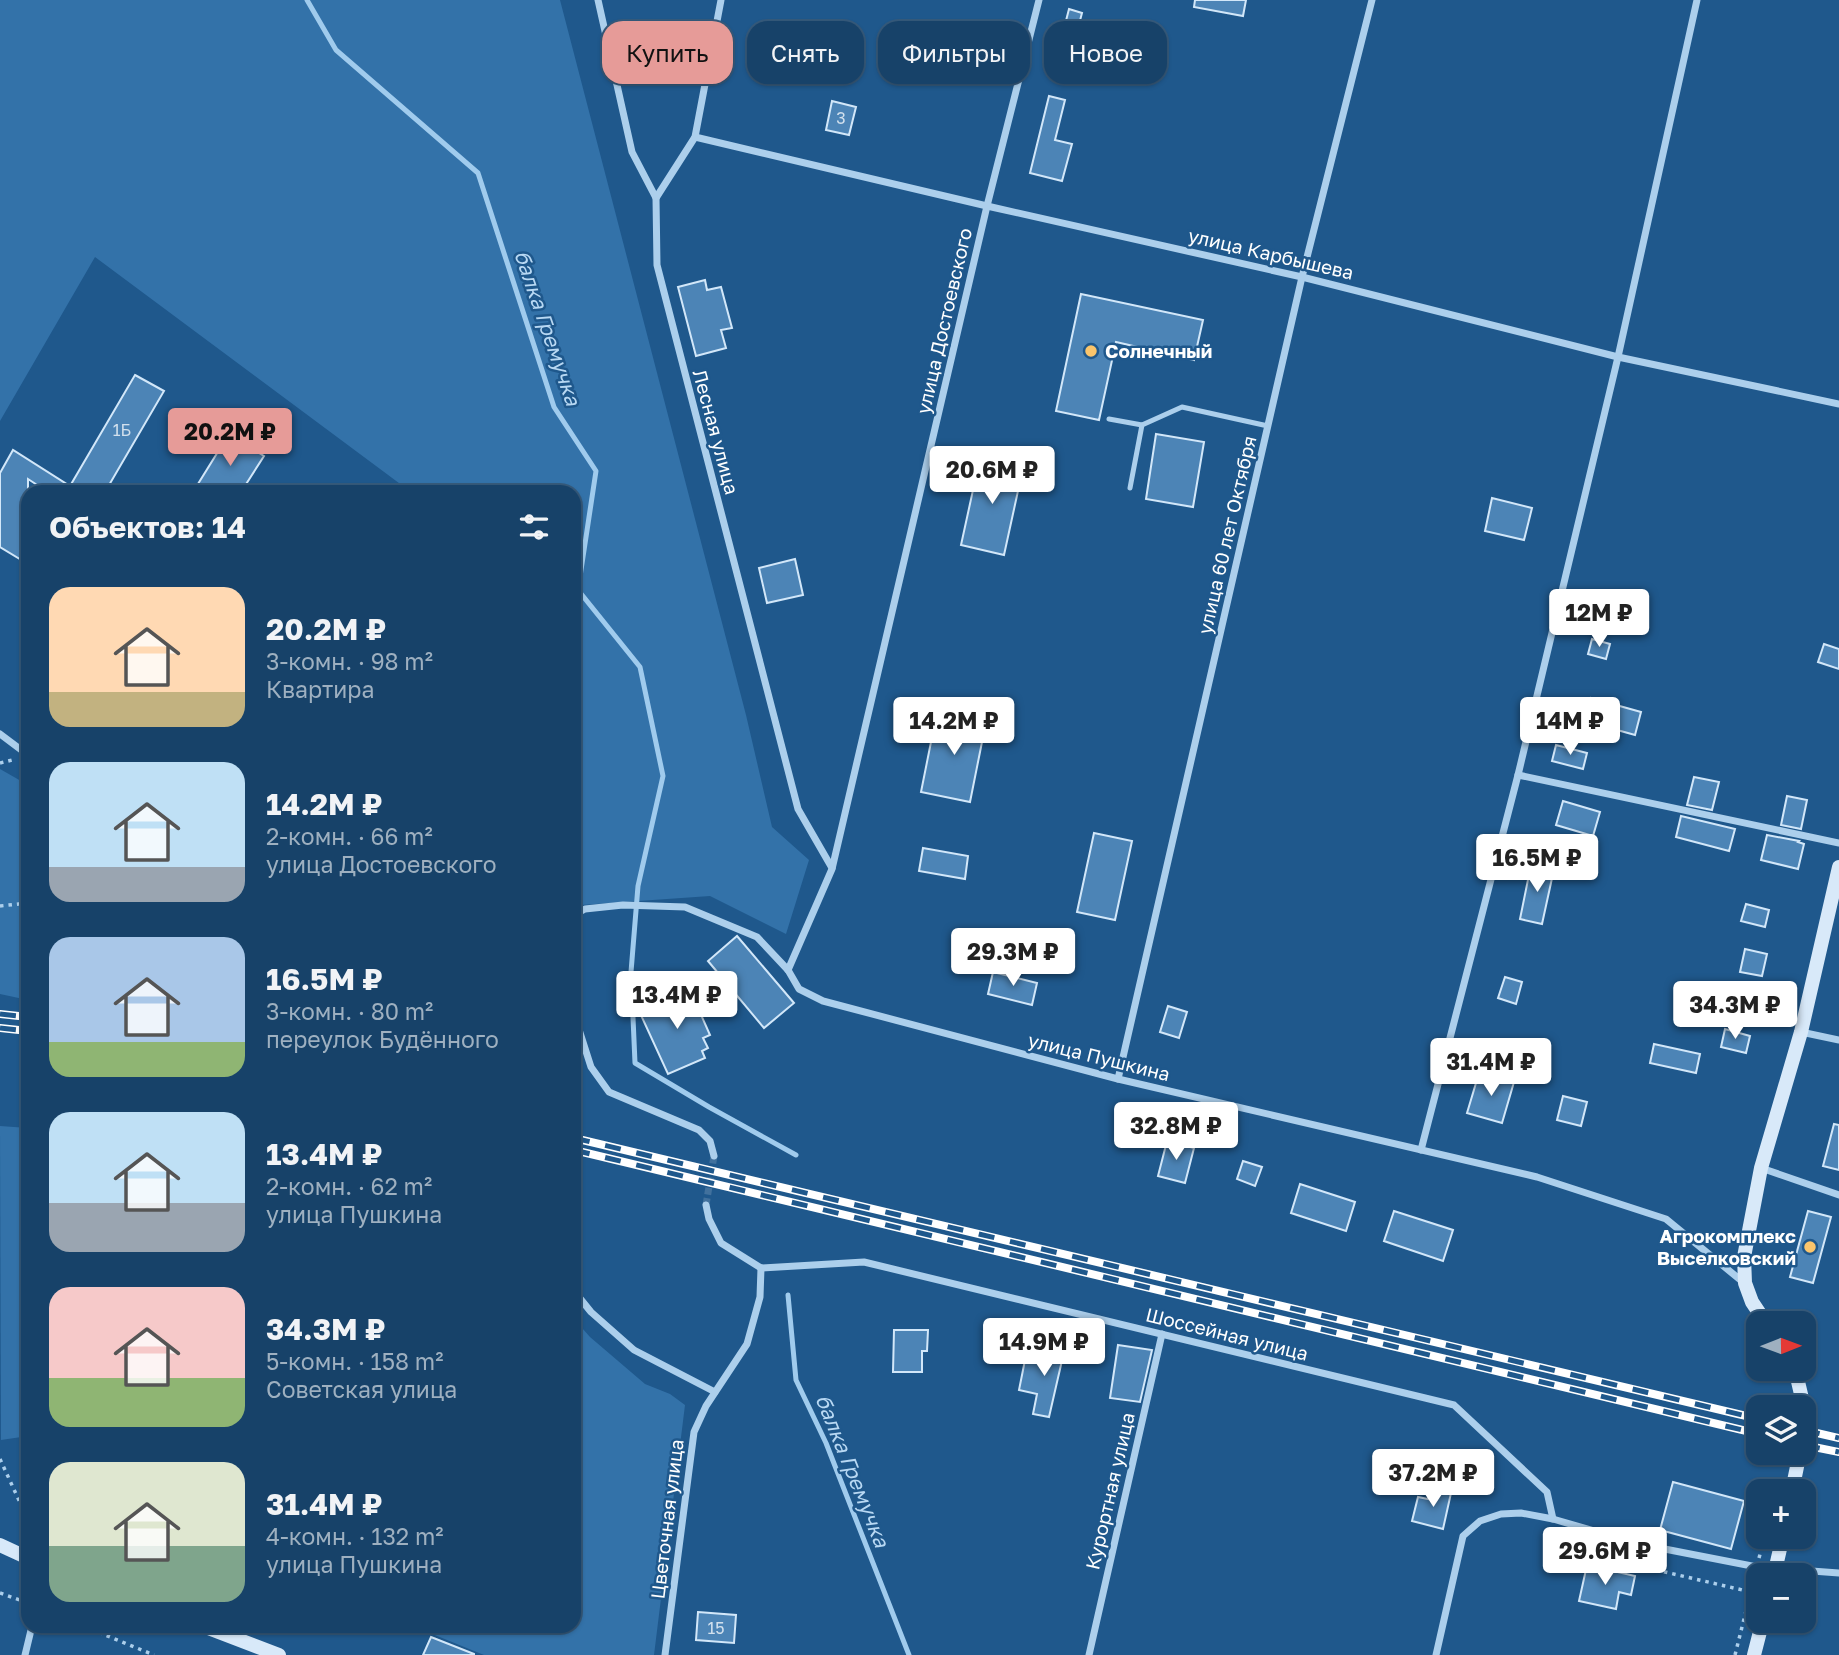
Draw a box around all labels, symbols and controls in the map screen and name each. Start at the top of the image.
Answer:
chip: Купить [602,21,733,84]
chip: Снять [747,21,864,84]
chip: Фильтры [878,21,1030,84]
chip: Новое [1044,21,1167,84]
house number: 3 [836,108,846,128]
street label: улица Карбышева [1186,223,1356,284]
street label: улица Достоевского [911,226,976,416]
water label: балка Гремучка [509,247,587,410]
place label: Солнечный [1105,339,1212,362]
marker: Солнечный [1083,343,1099,359]
street label: Лесная улица [689,367,744,497]
pin: 20.2M ₽ [165,408,295,468]
text: 20.2M ₽ [184,417,276,445]
house number: 1Б [113,420,131,440]
street label: улица 60 лет Октября [1192,433,1261,636]
pin: 20.6M ₽ [927,447,1057,506]
text: 20.6M ₽ [946,455,1038,483]
icon: filters [515,508,553,546]
text: Объектов: 14 [49,509,246,545]
pin: 12M ₽ [1550,590,1648,649]
text: 12M ₽ [1565,598,1633,626]
text: 20.2M ₽ [266,611,386,647]
icon: home [105,615,189,699]
text: 3-комн. · 98 m² [266,647,433,675]
text: Квартира [266,675,374,703]
pin: 14.2M ₽ [889,698,1019,757]
pin: 14M ₽ [1521,698,1619,757]
text: 14.2M ₽ [909,706,999,734]
text: 14M ₽ [1536,706,1604,734]
text: 14.2M ₽ [266,786,383,822]
icon: home [105,790,189,874]
text: 2-комн. · 66 m² [266,822,433,850]
pin: 16.5M ₽ [1472,834,1602,894]
text: 16.5M ₽ [1492,843,1582,871]
text: улица Достоевского [266,850,496,878]
pin: 29.3M ₽ [948,928,1078,988]
text: 29.3M ₽ [967,937,1059,965]
text: 16.5M ₽ [266,961,383,997]
icon: home [105,965,189,1049]
pin: 13.4M ₽ [612,972,742,1031]
text: 13.4M ₽ [632,980,722,1008]
pin: 34.3M ₽ [1670,982,1800,1041]
text: 34.3M ₽ [1689,990,1781,1018]
text: 3-комн. · 80 m² [266,997,433,1025]
text: переулок Будённого [266,1025,499,1053]
street label: улица Пушкина [1026,1028,1173,1085]
pin: 31.4M ₽ [1426,1038,1556,1098]
text: 31.4M ₽ [1446,1047,1536,1075]
pin: 32.8M ₽ [1111,1102,1241,1162]
text: 32.8M ₽ [1130,1111,1222,1139]
text: 13.4M ₽ [266,1136,383,1172]
icon: home [105,1140,189,1224]
text: 2-комн. · 62 m² [266,1172,432,1200]
text: улица Пушкина [266,1200,442,1228]
place label: Агрокомплекс Выселковский [1657,1224,1796,1269]
marker: Агрокомплекс Выселковский [1802,1239,1818,1255]
street label: Шоссейная улица [1143,1302,1311,1365]
text: 34.3M ₽ [266,1311,385,1347]
north arrow [1746,1311,1816,1381]
map controls [1746,1311,1816,1633]
icon: home [105,1315,189,1399]
pin: 14.9M ₽ [979,1318,1109,1378]
text: 14.9M ₽ [999,1327,1089,1355]
text: 5-комн. · 158 m² [266,1347,443,1375]
text: Советская улица [266,1375,457,1403]
water label: балка Гремучка [810,1390,896,1552]
button: layers [1746,1395,1816,1465]
street label: Курортная улица [1080,1410,1139,1572]
street label: Цветочная улица [645,1438,688,1600]
pin: 37.2M ₽ [1368,1450,1498,1509]
text: 37.2M ₽ [1388,1458,1478,1486]
button: + [1746,1479,1816,1549]
text: 31.4M ₽ [266,1486,383,1522]
icon: home [105,1490,189,1574]
text: 4-комн. · 132 m² [266,1522,444,1550]
pin: 29.6M ₽ [1540,1528,1670,1587]
text: 29.6M ₽ [1559,1536,1651,1564]
text: улица Пушкина [266,1550,442,1578]
button: − [1746,1563,1816,1633]
house number: 15 [707,1618,725,1638]

